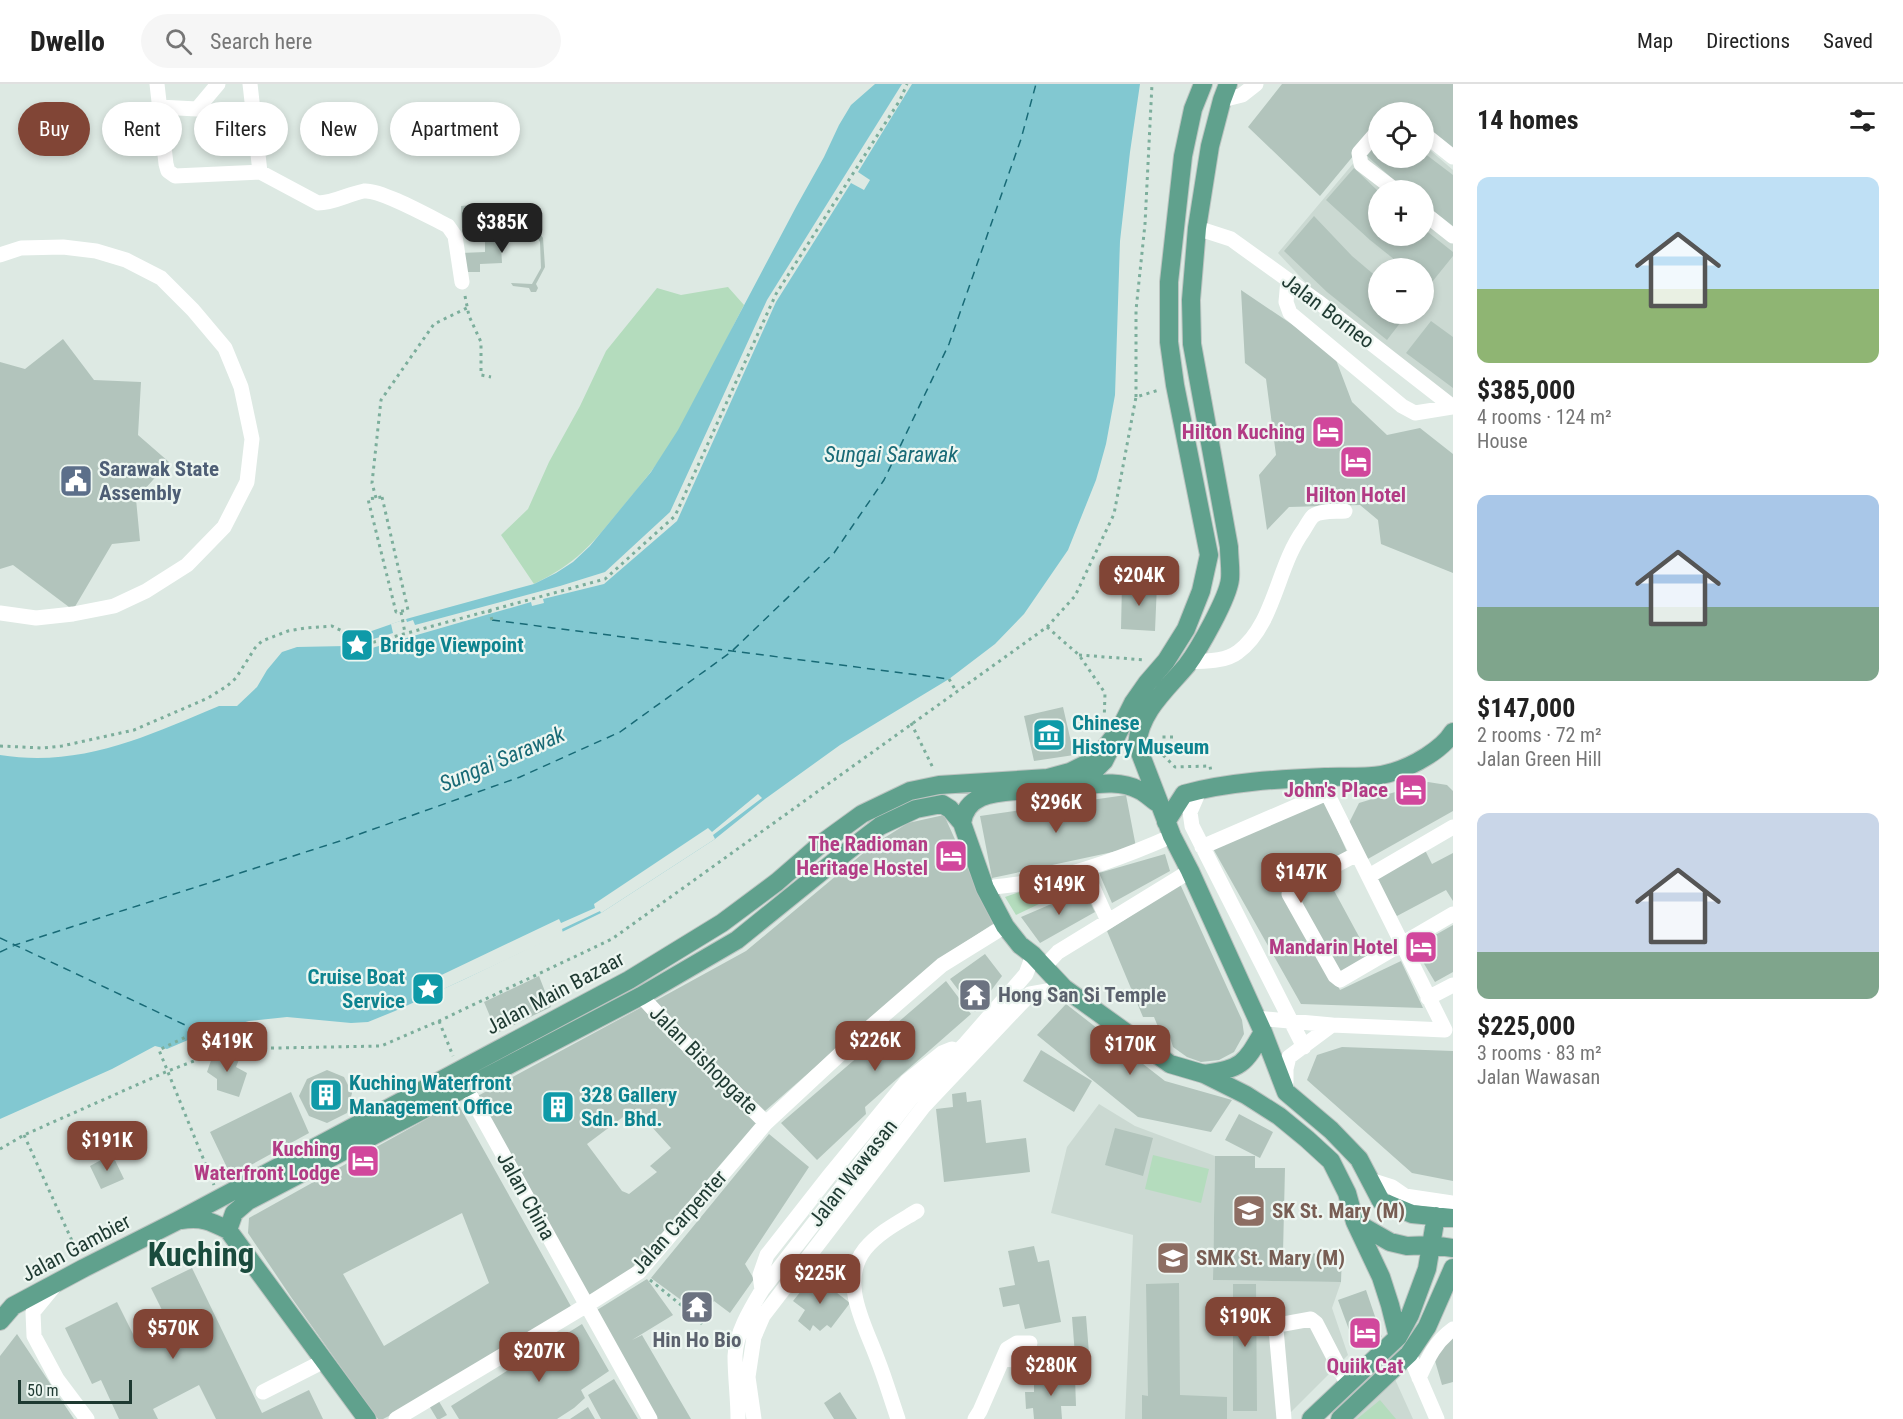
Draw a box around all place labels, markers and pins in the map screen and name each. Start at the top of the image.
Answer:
pin: $385K [460,203,544,254]
hotel icon: Hilton Kuching [1310,414,1346,450]
place label: Hilton Kuching [1182,420,1305,444]
hotel icon: Hilton Hotel [1338,444,1374,480]
place label: Sarawak State Assembly [99,457,219,505]
public building icon: Sarawak State Assembly [58,463,94,499]
place label: Hilton Hotel [1306,483,1406,507]
pin: $204K [1097,556,1181,607]
place icon: Bridge Viewpoint [339,627,375,663]
place label: Bridge Viewpoint [380,633,524,657]
place label: Chinese History Museum [1072,711,1209,759]
museum icon: Chinese History Museum [1031,717,1067,753]
hotel icon: John's Place [1393,772,1429,808]
place label: John's Place [1284,778,1388,802]
pin: $296K [1014,783,1098,834]
place label: The Radioman Heritage Hostel [796,832,928,880]
hotel icon: The Radioman Heritage Hostel [933,838,969,874]
pin: $147K [1259,853,1343,904]
pin: $149K [1017,865,1101,916]
hotel icon: Mandarin Hotel [1403,929,1439,965]
place label: Mandarin Hotel [1269,935,1398,959]
place label: Cruise Boat Service [307,965,405,1013]
place icon: Cruise Boat Service [410,971,446,1007]
temple icon: Hong San Si Temple [957,977,993,1013]
place label: Hong San Si Temple [998,983,1166,1007]
pin: $226K [833,1021,917,1072]
pin: $419K [185,1022,269,1073]
pin: $170K [1088,1025,1172,1076]
place label: Kuching Waterfront Management Office [349,1071,513,1119]
building icon: Kuching Waterfront Management Office [308,1077,344,1113]
place label: 328 Gallery Sdn. Bhd. [581,1083,678,1131]
building icon: 328 Gallery Sdn. Bhd. [540,1089,576,1125]
pin: $191K [65,1121,149,1172]
place label: Kuching Waterfront Lodge [194,1137,340,1185]
hotel icon: Kuching Waterfront Lodge [345,1143,381,1179]
school or university icon: SK St. Mary (M) [1231,1193,1267,1229]
place label: SK St. Mary (M) [1272,1199,1405,1223]
school or university icon: SMK St. Mary (M) [1155,1240,1191,1276]
place label: SMK St. Mary (M) [1196,1246,1345,1270]
pin: $225K [778,1254,862,1305]
temple icon: Hin Ho Bio [679,1289,715,1325]
pin: $190K [1203,1297,1287,1348]
pin: $570K [131,1309,215,1360]
hotel icon: Quiik Cat [1347,1315,1383,1351]
place label: Hin Ho Bio [652,1328,742,1352]
pin: $207K [497,1332,581,1383]
pin: $280K [1009,1346,1093,1397]
place label: Quiik Cat [1327,1354,1403,1378]

